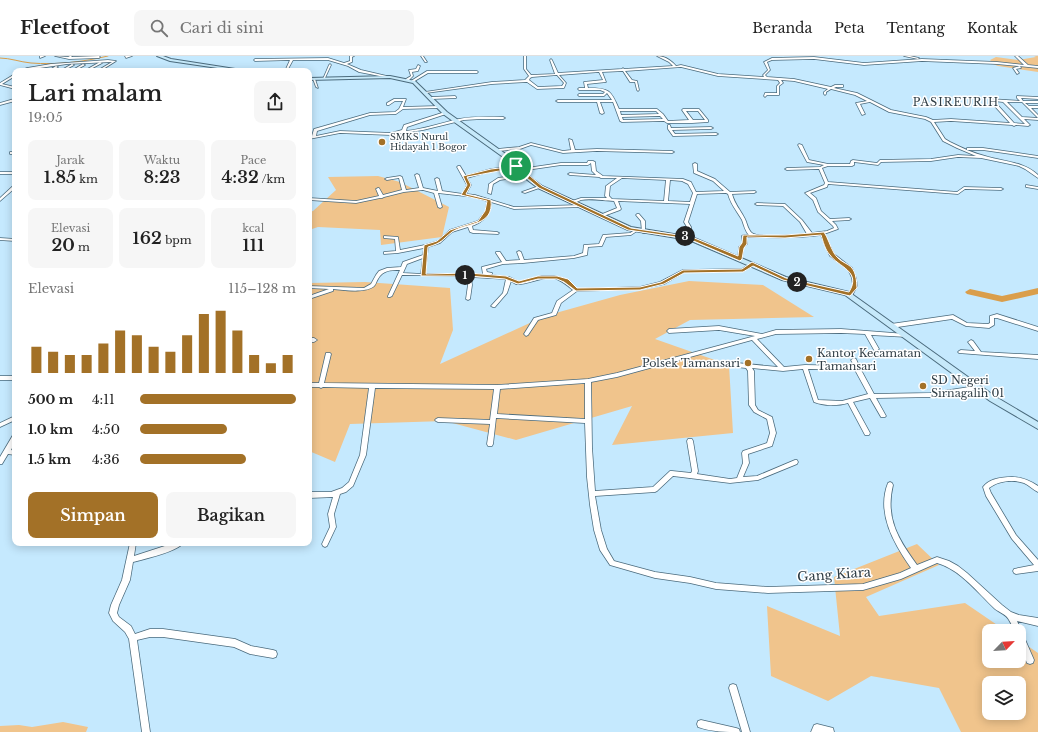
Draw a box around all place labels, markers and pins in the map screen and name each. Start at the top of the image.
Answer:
place label: SMKS Nurul Hidayah 1 Bogor [390,131,467,152]
marker: SMKS Nurul Hidayah 1 Bogor [377,137,387,147]
pin [499,149,533,183]
pin: 3 [675,226,695,246]
pin: 1 [455,265,475,285]
pin: 2 [787,272,807,292]
place label: Kantor Kecamatan Tamansari [817,346,921,373]
marker: Kantor Kecamatan Tamansari [804,354,814,364]
place label: Polsek Tamansari [642,356,740,370]
marker: Polsek Tamansari [743,358,753,368]
place label: SD Negeri Sirnagalih 01 [931,373,1004,400]
marker: SD Negeri Sirnagalih 01 [918,381,928,391]

